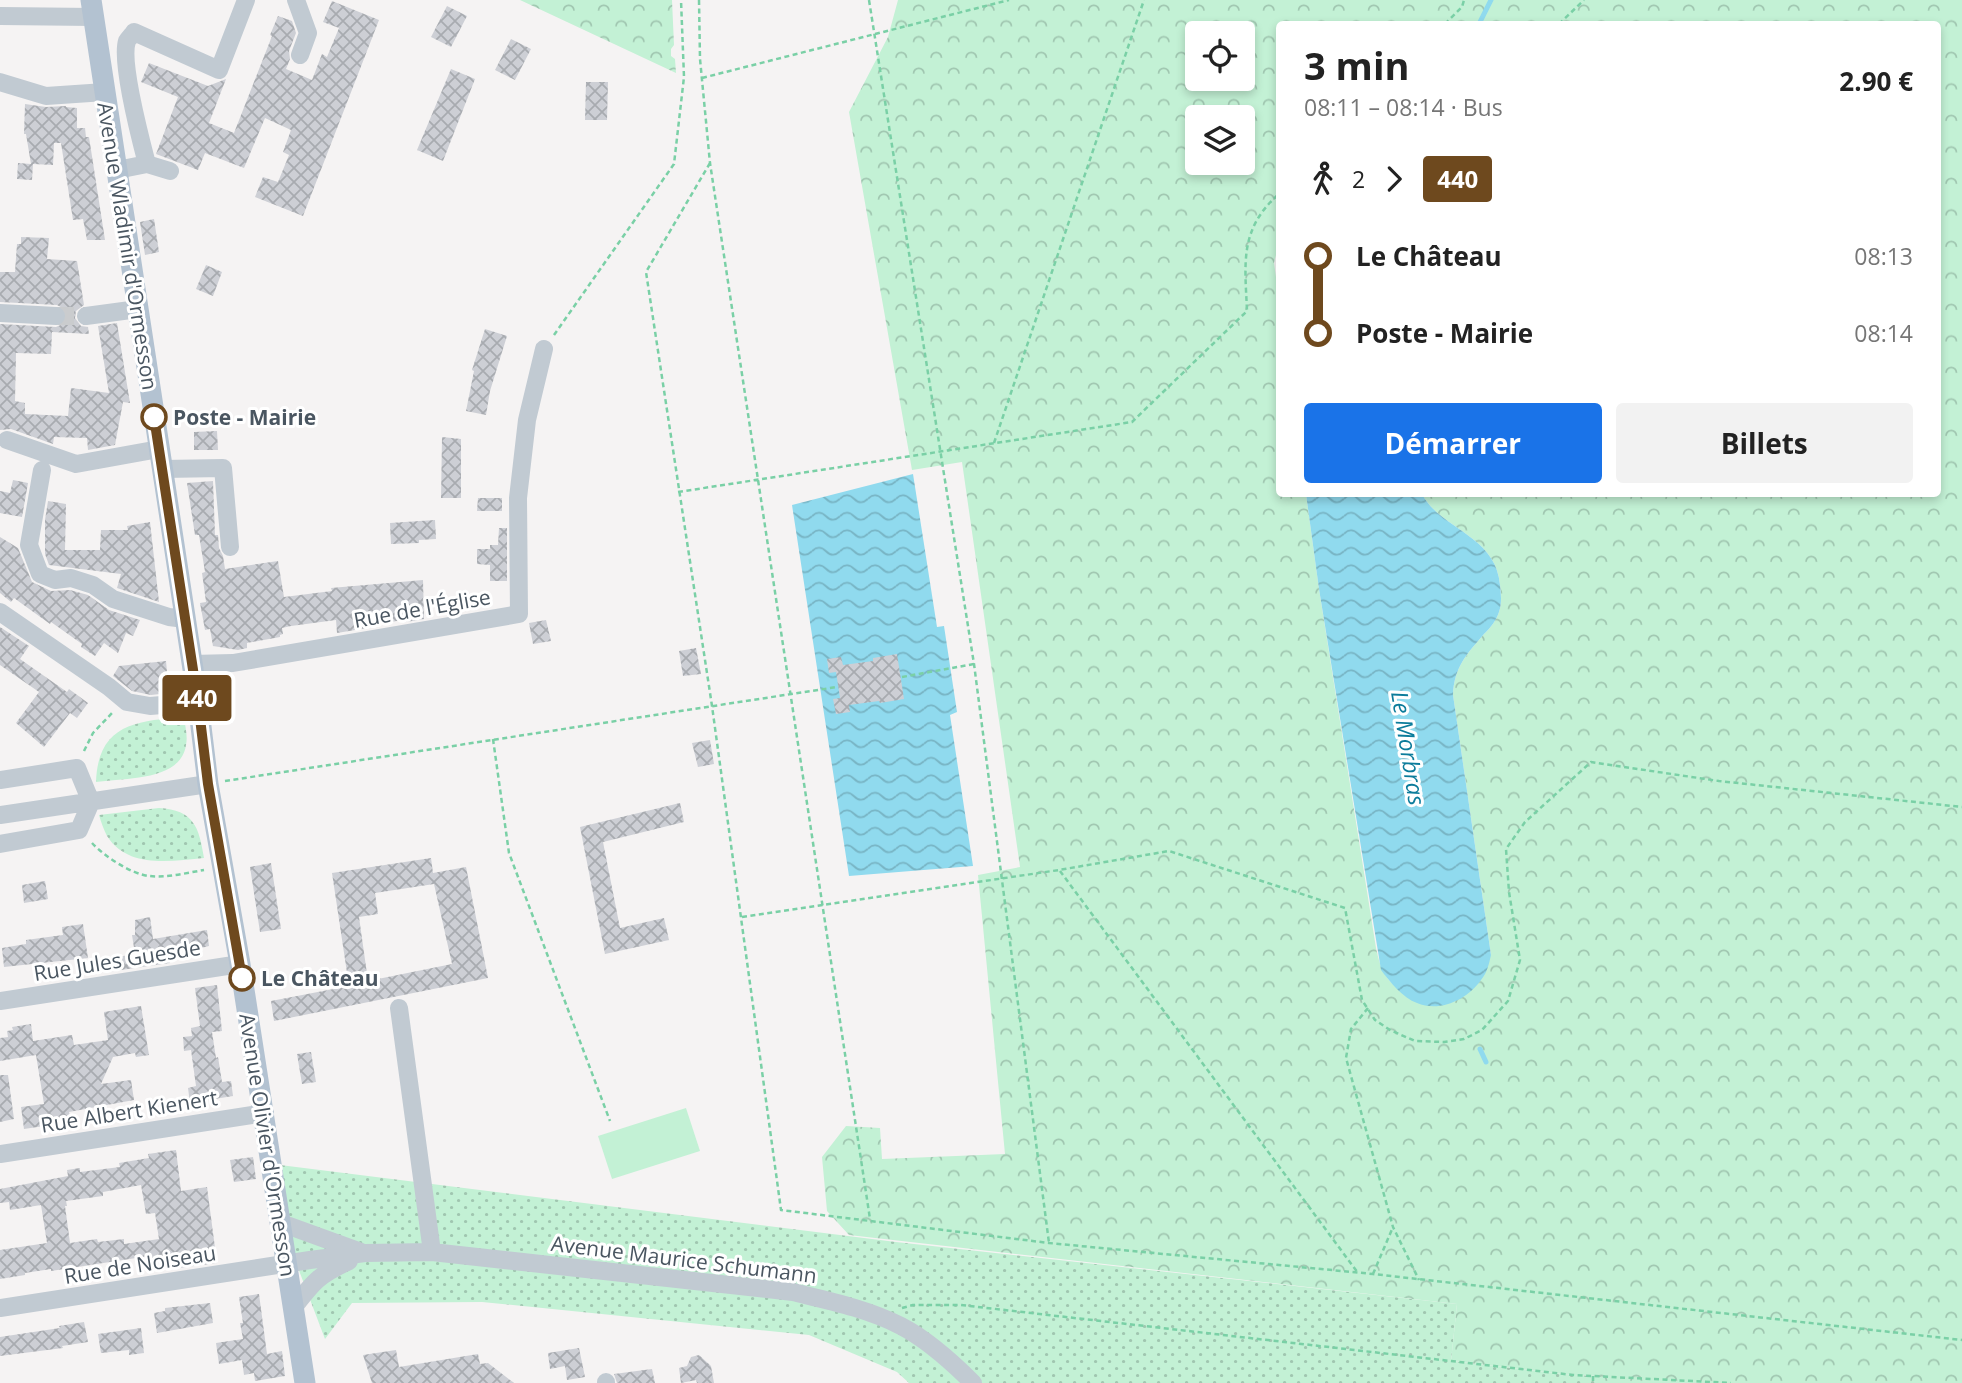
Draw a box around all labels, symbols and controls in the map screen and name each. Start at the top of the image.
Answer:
map controls [1185,21,1255,175]
button: locate [1185,21,1255,91]
text: 3 min [1304,39,1409,91]
text: 2.90 € [1839,63,1913,99]
text: 08:11 – 08:14 · Bus [1304,91,1503,123]
street label: Avenue Wladimir d'Ormesson [91,100,165,392]
button: layers [1185,105,1255,175]
icon: walk [1304,160,1342,198]
icon: forward [1375,160,1413,198]
text: 440 [1437,162,1478,195]
text: 2 [1352,163,1365,195]
text: Le Château [1356,238,1502,274]
text: 08:13 [1854,240,1913,272]
text: Poste - Mairie [1356,315,1533,351]
text: 08:14 [1854,317,1913,349]
place label: Poste - Mairie [173,403,316,431]
button: Démarrer [1304,403,1602,483]
button: Billets [1616,403,1913,483]
marker: Poste - Mairie [141,404,167,430]
street label: Rue de l'Église [351,582,493,634]
line badge: 440 [157,675,237,721]
text: 440 [176,681,218,714]
water label: Le Morbras [1384,689,1434,807]
street label: Rue Jules Guesde [31,933,203,987]
place label: Le Château [261,964,379,992]
marker: Le Château [229,965,255,991]
street label: Avenue Olivier d'Ormesson [233,1011,303,1279]
street label: Rue Albert Kienert [39,1083,219,1139]
street label: Avenue Maurice Schumann [550,1229,818,1289]
street label: Rue de Noiseau [62,1238,218,1290]

